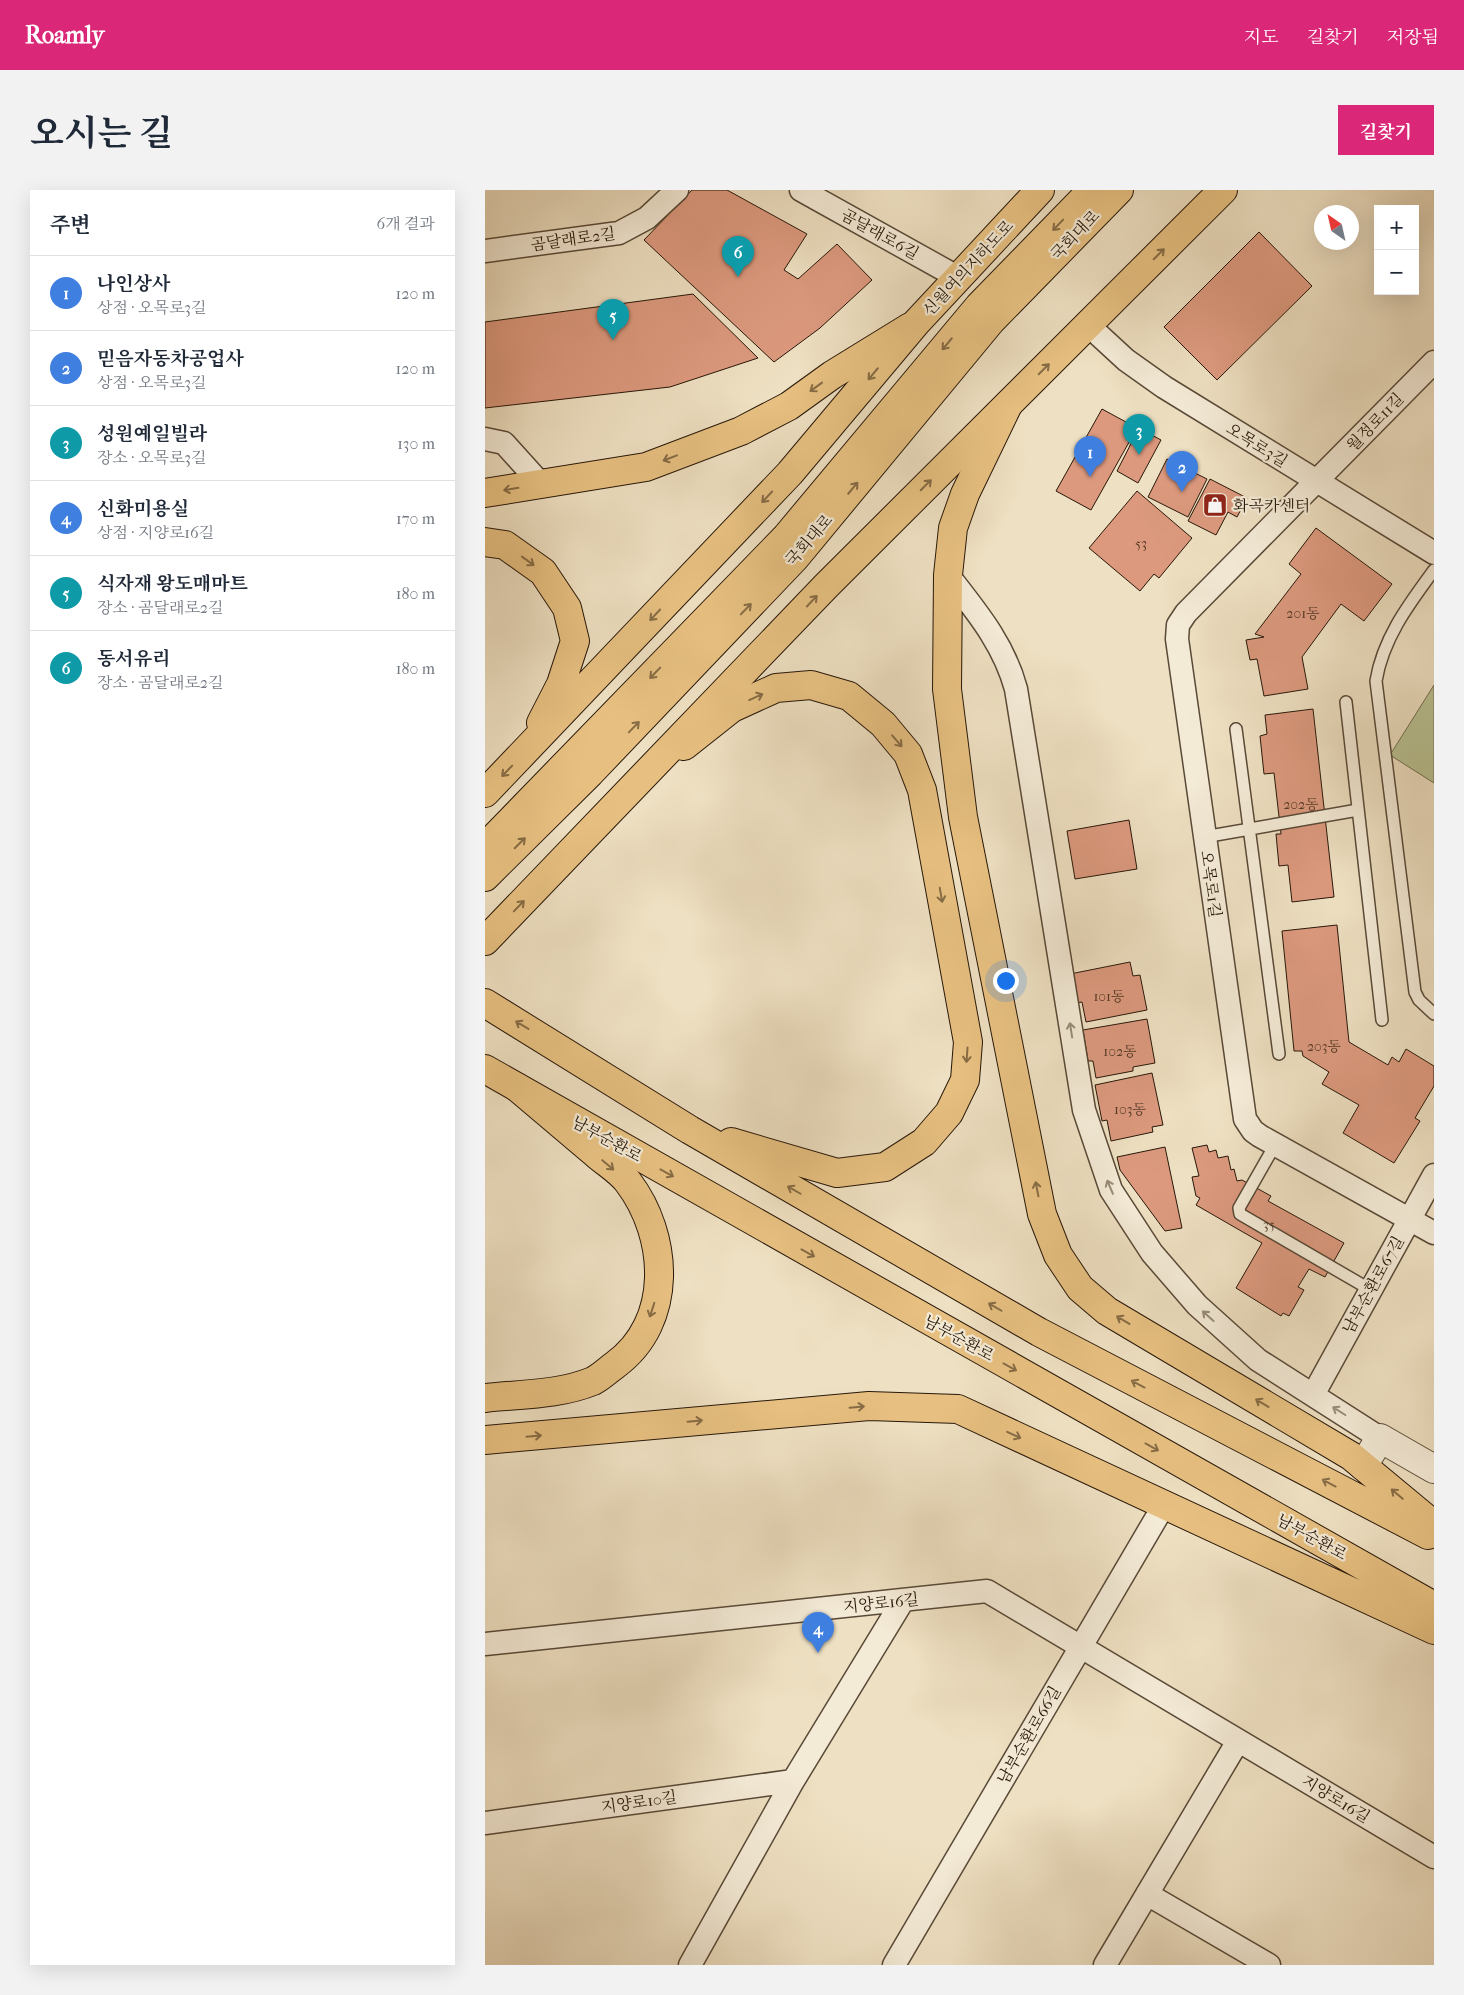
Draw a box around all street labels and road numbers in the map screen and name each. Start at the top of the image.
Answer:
street label: 곰달래로6길 [838,205,922,263]
street label: 국회대로 [1047,206,1104,264]
street label: 신월여의지하도로 [919,216,1017,320]
street label: 곰달래로2길 [529,224,617,254]
street label: 월정로11길 [1343,389,1407,455]
street label: 오목로3길 [1223,419,1291,471]
street label: 국회대로 [782,510,837,570]
street label: 오목로1길 [1197,849,1225,919]
street label: 남부순환로 [569,1112,646,1166]
street label: 남부순환로67길 [1338,1233,1408,1337]
street label: 남부순환로 [921,1311,998,1365]
street label: 남부순환로 [1274,1510,1351,1564]
street label: 지양로16길 [842,1590,920,1616]
street label: 남부순환로66길 [993,1683,1065,1787]
street label: 지양로16길 [1298,1771,1374,1827]
street label: 지양로10길 [600,1787,678,1817]

